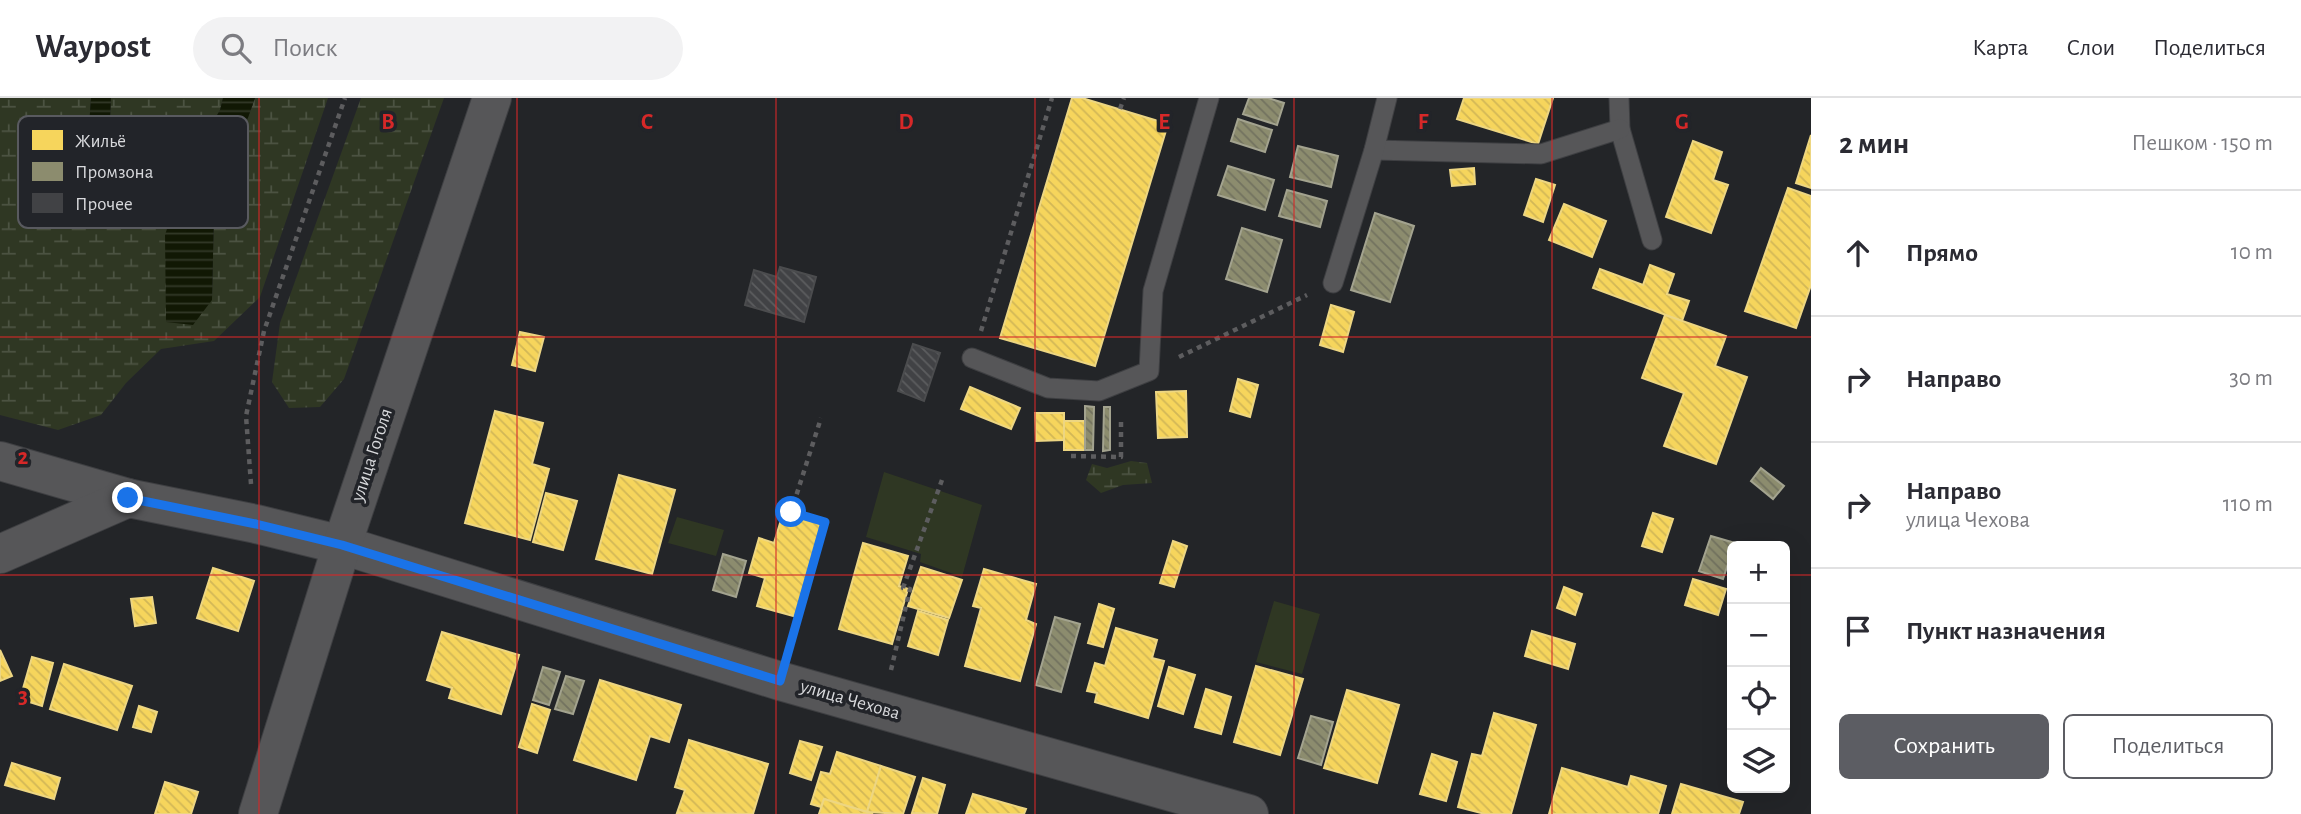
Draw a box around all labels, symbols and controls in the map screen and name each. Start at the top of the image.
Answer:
search box [193,17,683,80]
icon: search [217,29,255,67]
text: Waypost [35,31,151,64]
text: Поиск [273,35,338,61]
text: Карта [1972,36,2028,60]
text: Слои [2066,36,2115,60]
text: Поделиться [2153,36,2266,60]
text: B [381,111,395,134]
text: C [641,111,653,134]
text: D [898,111,914,134]
text: E [1158,111,1170,134]
text: F [1418,111,1429,134]
text: G [1675,111,1689,134]
legend [18,116,248,228]
text: 2 мин [1839,129,1909,159]
text: Жильё [75,132,126,151]
text: Пешком · 150 m [2132,132,2273,155]
text: Промзона [75,163,154,182]
text: Прочее [75,195,133,214]
icon: ahead [1839,234,1877,272]
text: Прямо [1906,240,1978,266]
text: 10 m [2231,241,2273,264]
icon: right [1839,360,1877,398]
text: Направо [1906,366,2001,392]
text: 30 m [2229,367,2273,390]
street label: улица Гоголя [348,406,396,505]
text: 2 [18,446,29,469]
text: Направо [1906,478,2001,504]
route end [112,482,143,513]
icon: right [1839,486,1877,524]
text: 110 m [2223,493,2273,516]
route start [775,496,806,527]
text: улица Чехова [1906,509,2030,532]
map controls [1727,541,1790,793]
button: + [1727,541,1790,604]
button: − [1727,604,1790,667]
icon: arrive [1839,612,1877,650]
text: Пункт назначения [1906,618,2106,644]
button: locate [1727,667,1790,730]
street label: улица Чехова [797,676,902,723]
text: 3 [18,685,28,708]
button: Сохранить [1839,714,2049,779]
button: Поделиться [2063,714,2273,779]
button: layers [1727,730,1790,793]

